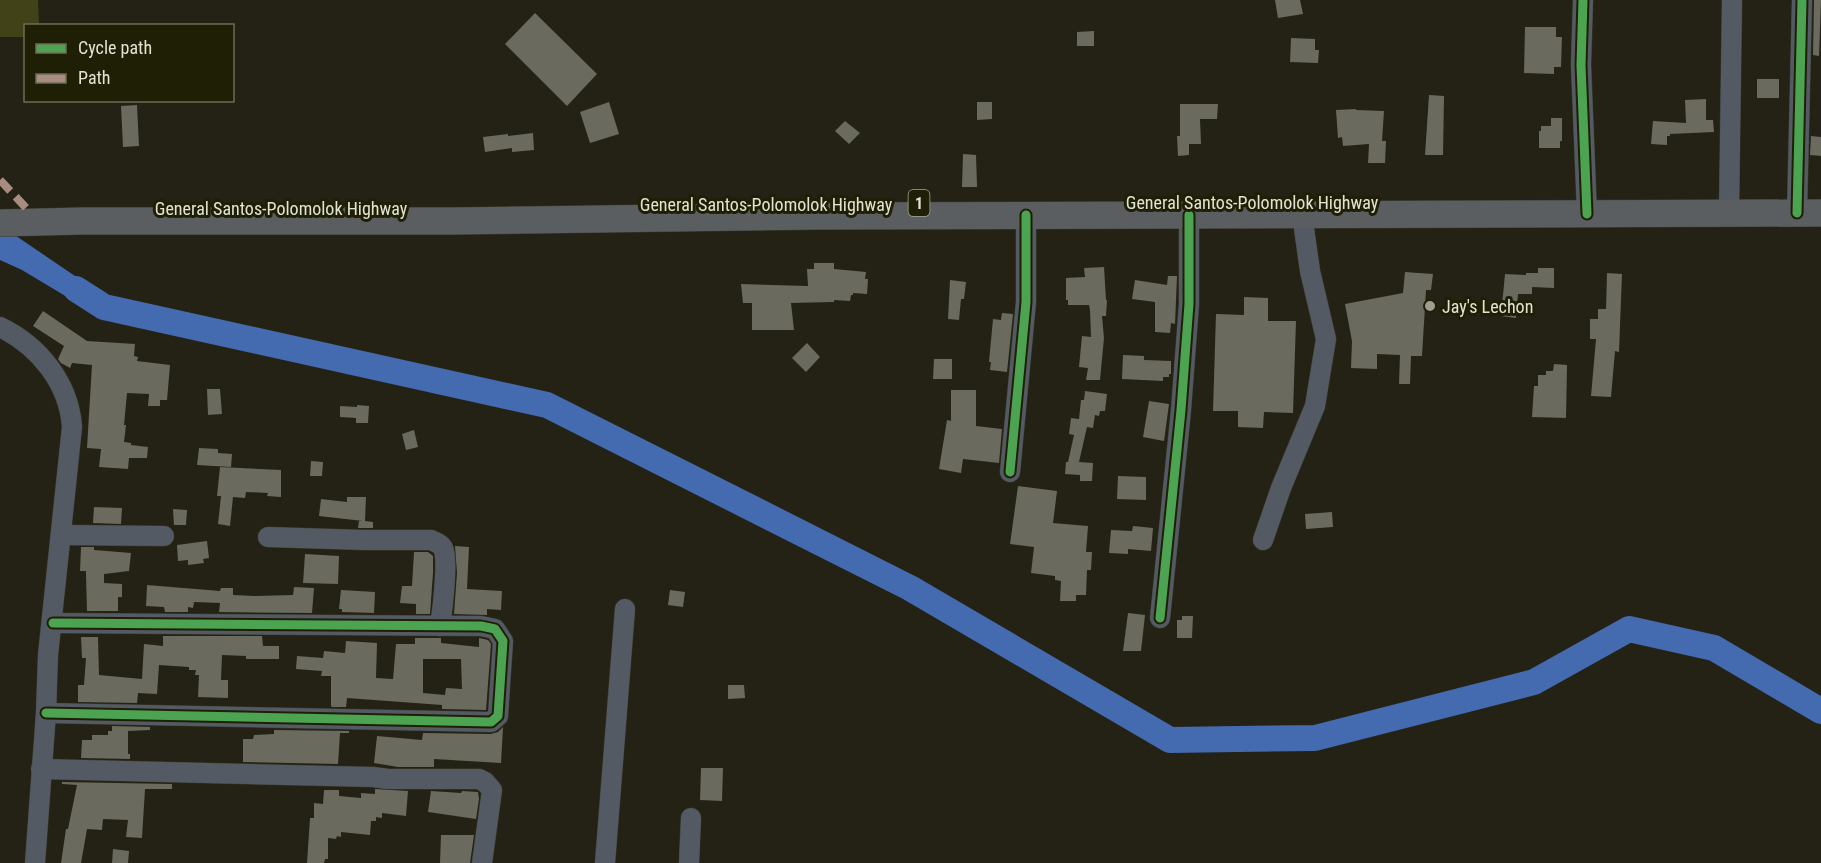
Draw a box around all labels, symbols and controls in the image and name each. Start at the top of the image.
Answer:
legend [24,24,234,102]
text: Cycle path [78,37,152,58]
text: Path [78,67,111,88]
road number: 1 [908,190,930,216]
street label: General Santos-Polomolok Highway [1126,192,1379,213]
street label: General Santos-Polomolok Highway [640,194,893,215]
street label: General Santos-Polomolok Highway [155,198,408,219]
place label: Jay's Lechon [1442,296,1533,317]
marker: Jay's Lechon [1423,299,1437,313]

